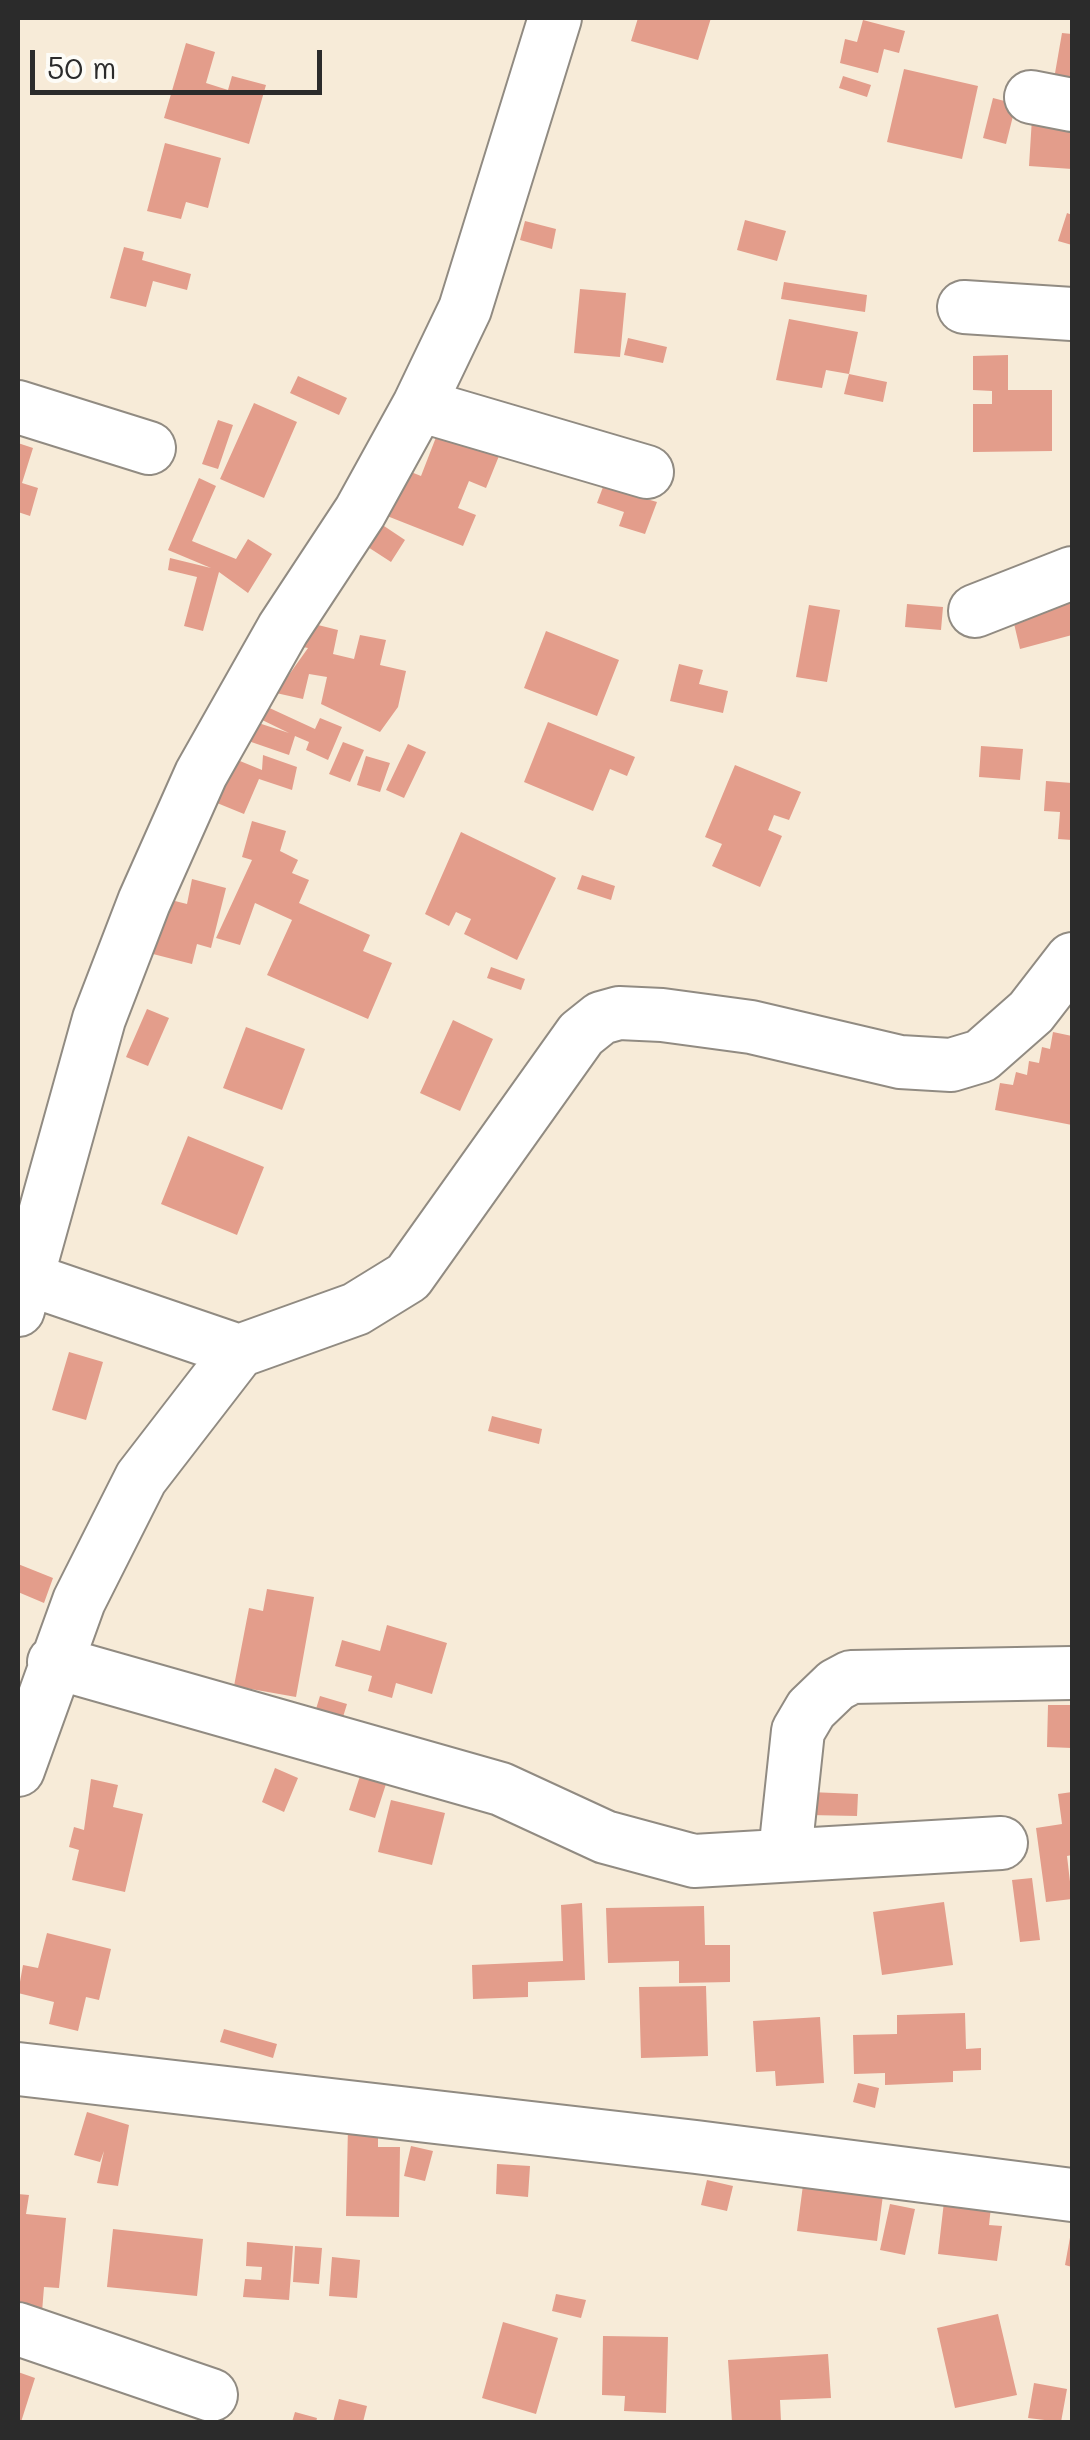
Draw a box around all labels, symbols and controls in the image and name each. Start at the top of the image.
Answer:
scale bar [35,30,328,92]
text: 50 m [47,47,117,87]

